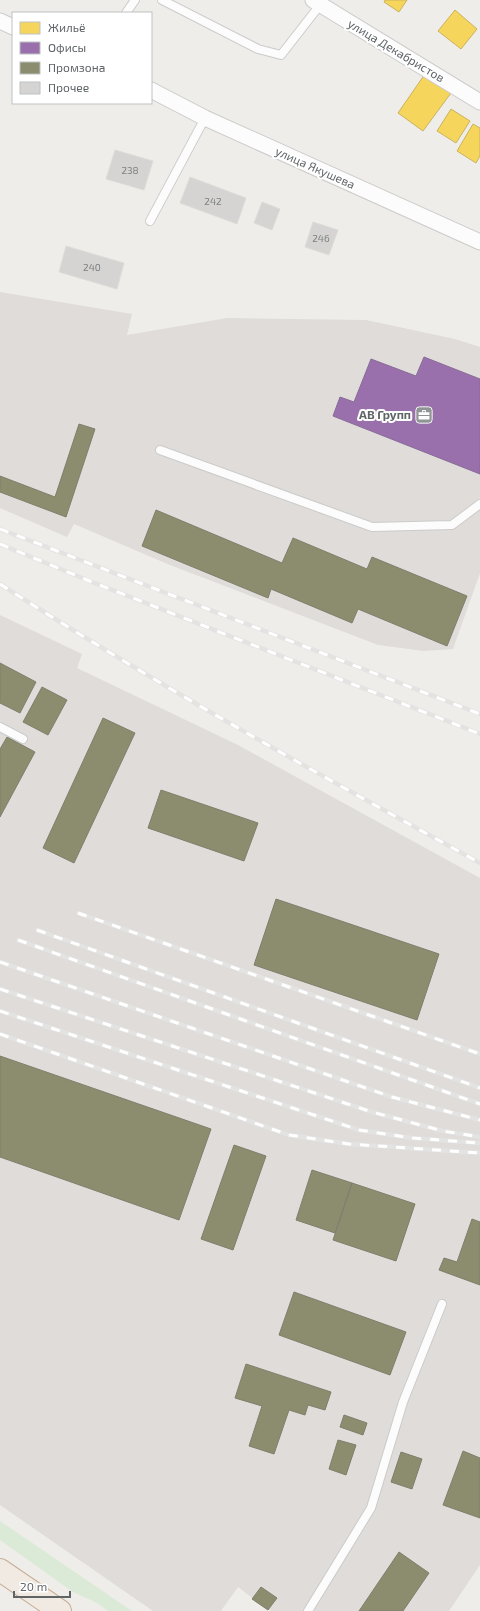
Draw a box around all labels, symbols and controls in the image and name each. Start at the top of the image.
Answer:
legend [12,12,152,104]
street label: улица Декабристов [345,16,447,85]
text: Жильё [48,20,85,34]
text: Офисы [48,40,86,54]
text: Промзона [48,60,105,74]
text: Прочее [48,80,89,94]
street label: улица Якушева [273,143,357,192]
house number: 238 [121,164,139,176]
house number: 242 [204,195,222,207]
house number: 246 [312,232,330,244]
house number: 240 [83,261,101,273]
office icon: АВ Групп [414,405,434,425]
place label: АВ Групп [359,407,411,421]
scale bar [14,1573,70,1599]
text: 20 m [20,1579,47,1593]

